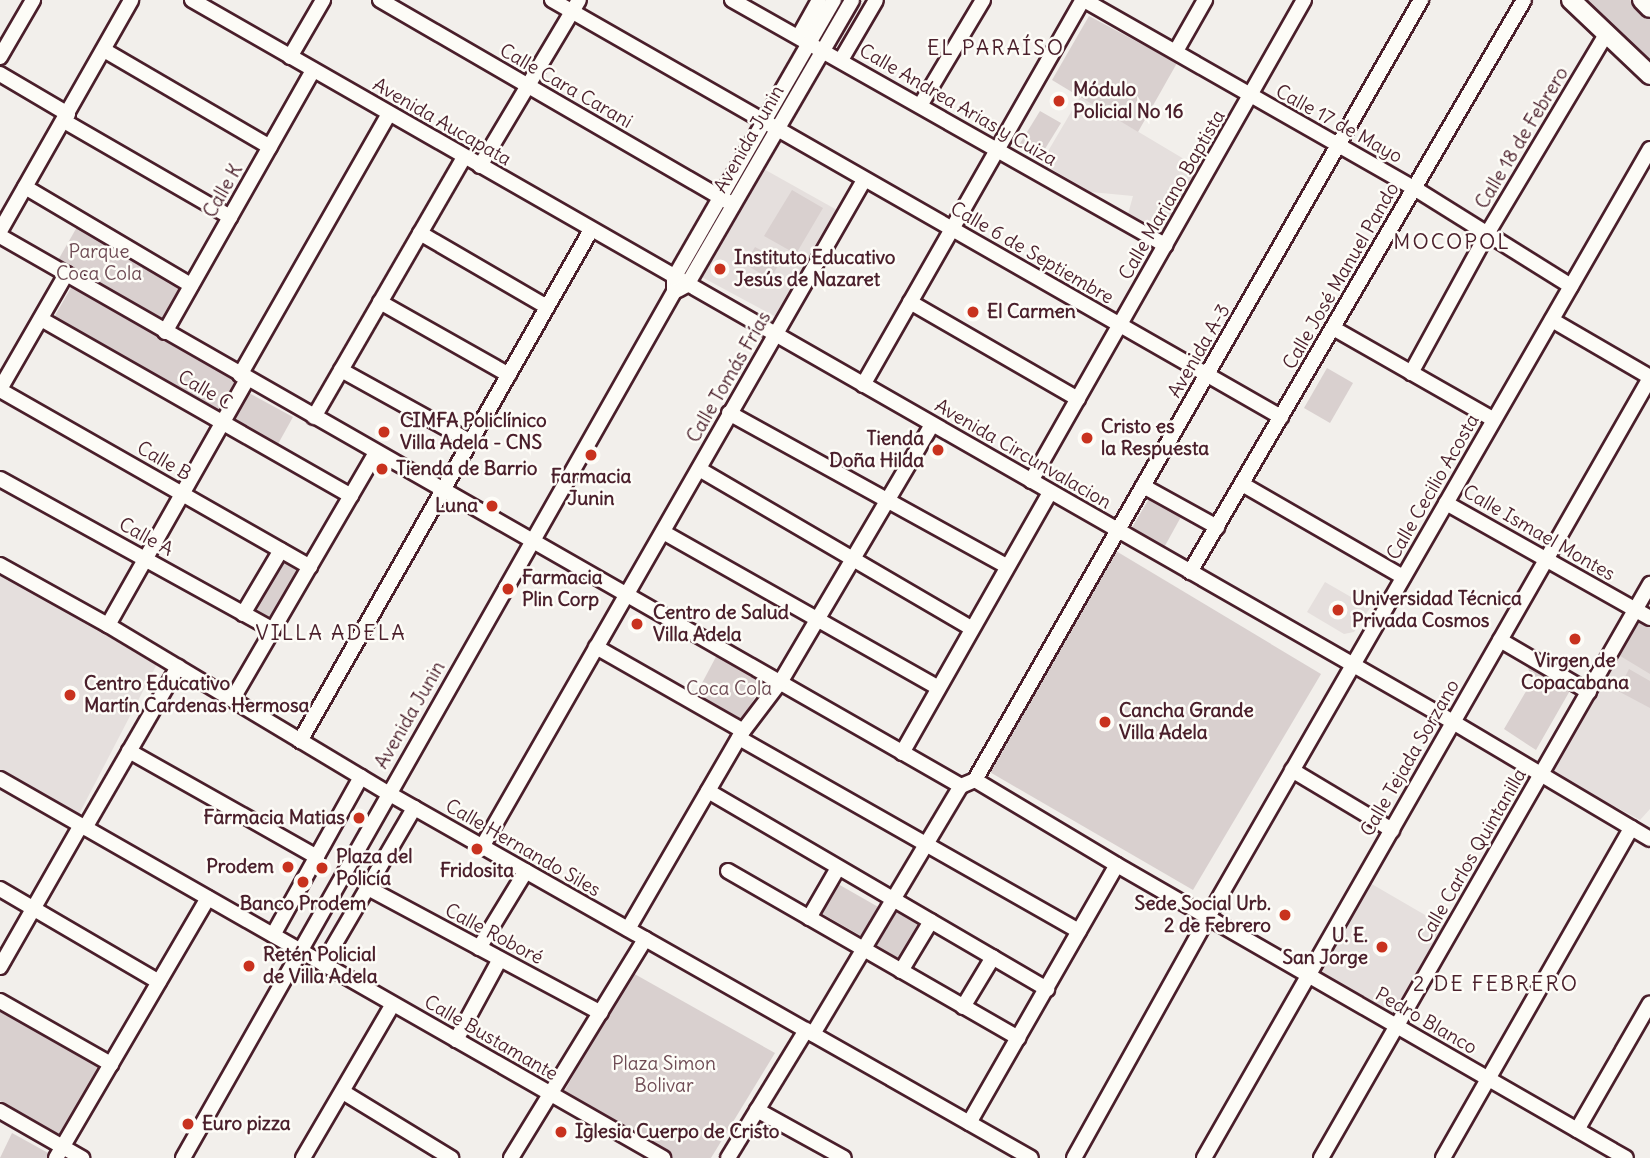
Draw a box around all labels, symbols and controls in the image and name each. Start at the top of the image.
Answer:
district label: EL PARAÍSO [928,35,1064,61]
street label: Calle Cara Carani [496,39,636,133]
street label: Calle Andrea Arias y Cuiza [855,39,1061,171]
street label: Calle 18 de Febrero [1471,63,1573,213]
street label: Avenida Aucapata [369,73,515,171]
place label: Módulo Policial No 16 [1073,79,1183,123]
street label: Calle 17 de Mayo [1272,80,1406,168]
street label: Avenida Junin [709,81,789,197]
marker: Módulo Policial No 16 [1051,93,1067,109]
street label: Calle Mariano Baptista [1114,106,1230,284]
street label: Calle K [199,160,247,222]
street label: Calle José Manuel Pando [1278,179,1404,373]
street label: Calle 6 de Septiembre [946,197,1118,309]
district label: MOCOPOL [1394,229,1510,255]
park label: Parque Coca Cola [56,241,142,285]
place label: Instituto Educativo Jesús de Nazaret [734,247,896,291]
marker: Instituto Educativo Jesús de Nazaret [712,261,728,277]
street label: Avenida A-3 [1163,300,1235,402]
place label: El Carmen [987,301,1076,323]
marker: El Carmen [965,304,981,320]
street label: Calle Tomás Frías [682,307,776,447]
street label: Calle C [174,365,236,415]
street label: Avenida Circunvalacion [931,394,1115,514]
place label: CIMFA Policlínico Villa Adela - CNS [400,410,547,454]
street label: Calle Cecilio Acosta [1382,410,1484,564]
place label: Cristo es la Respuesta [1101,416,1209,460]
marker: CIMFA Policlínico Villa Adela - CNS [374,422,394,442]
place label: Tienda Doña Hilda [829,428,924,472]
marker: Cristo es la Respuesta [1079,430,1095,446]
street label: Calle B [133,436,195,486]
marker: Tienda Doña Hilda [930,442,946,458]
marker: Farmacia Junin [583,447,599,463]
place label: Tienda de Barrio [396,458,538,480]
marker: Tienda de Barrio [374,461,390,477]
place label: Farmacia Junin [551,466,631,510]
street label: Calle Ismael Montes [1459,480,1619,586]
place label: Luna [435,495,478,517]
marker: Luna [484,498,500,514]
street label: Calle A [115,513,177,561]
place label: Farmacia Plin Corp [522,567,603,611]
marker: Farmacia Plin Corp [500,581,516,597]
place label: Universidad Técnica Privada Cosmos [1352,588,1522,632]
place label: Centro de Salud Villa Adela [653,602,789,646]
marker: Universidad Técnica Privada Cosmos [1330,602,1346,618]
marker: Centro de Salud Villa Adela [627,614,647,634]
district label: VILLA ADELA [257,620,405,646]
marker: Virgen de Copacabana [1567,631,1583,647]
place label: Virgen de Copacabana [1521,650,1629,694]
street label: Avenida Junin [370,657,450,773]
place label: Centro Educativo Martín Cardenas Hermosa [84,673,309,717]
street label: Calle Tejada Sorzano [1356,676,1464,840]
park label: Coca Cola [686,678,772,700]
marker: Centro Educativo Martín Cardenas Hermosa [62,687,78,703]
place label: Cancha Grande Villa Adela [1119,700,1254,744]
marker: Cancha Grande Villa Adela [1097,714,1113,730]
street label: Calle Carlos Quintanilla [1413,765,1531,947]
street label: Calle Hernando Siles [441,794,605,902]
place label: Farmacia Matias [204,807,345,829]
marker: Farmacia Matias [351,810,367,826]
marker: Fridosita [469,841,485,857]
place label: Plaza del Policía [336,846,412,890]
place label: Prodem [206,856,274,878]
marker: Prodem [280,859,296,875]
marker: Plaza del Policía [314,860,330,876]
place label: Fridosita [440,860,514,882]
marker: Banco Prodem [295,874,311,890]
place label: Banco Prodem [240,893,366,915]
place label: Sede Social Urb. 2 de Febrero [1135,893,1271,937]
street label: Calle Roboré [441,899,547,969]
marker: Sede Social Urb. 2 de Febrero [1277,907,1293,923]
place label: U. E. San Jorge [1282,925,1368,969]
marker: U. E. San Jorge [1374,939,1390,955]
place label: Retén Policial de Villa Adela [263,944,377,988]
marker: Retén Policial de Villa Adela [241,958,257,974]
district label: 2 DE FEBRERO [1415,971,1577,997]
street label: Pedro Blanco [1371,983,1481,1059]
street label: Calle Bustamante [420,990,562,1086]
park label: Plaza Simon Bolivar [612,1053,716,1097]
place label: Euro pizza [202,1113,291,1135]
marker: Euro pizza [180,1116,196,1132]
place label: Iglesia Cuerpo de Cristo [575,1121,779,1143]
marker: Iglesia Cuerpo de Cristo [553,1124,569,1140]

